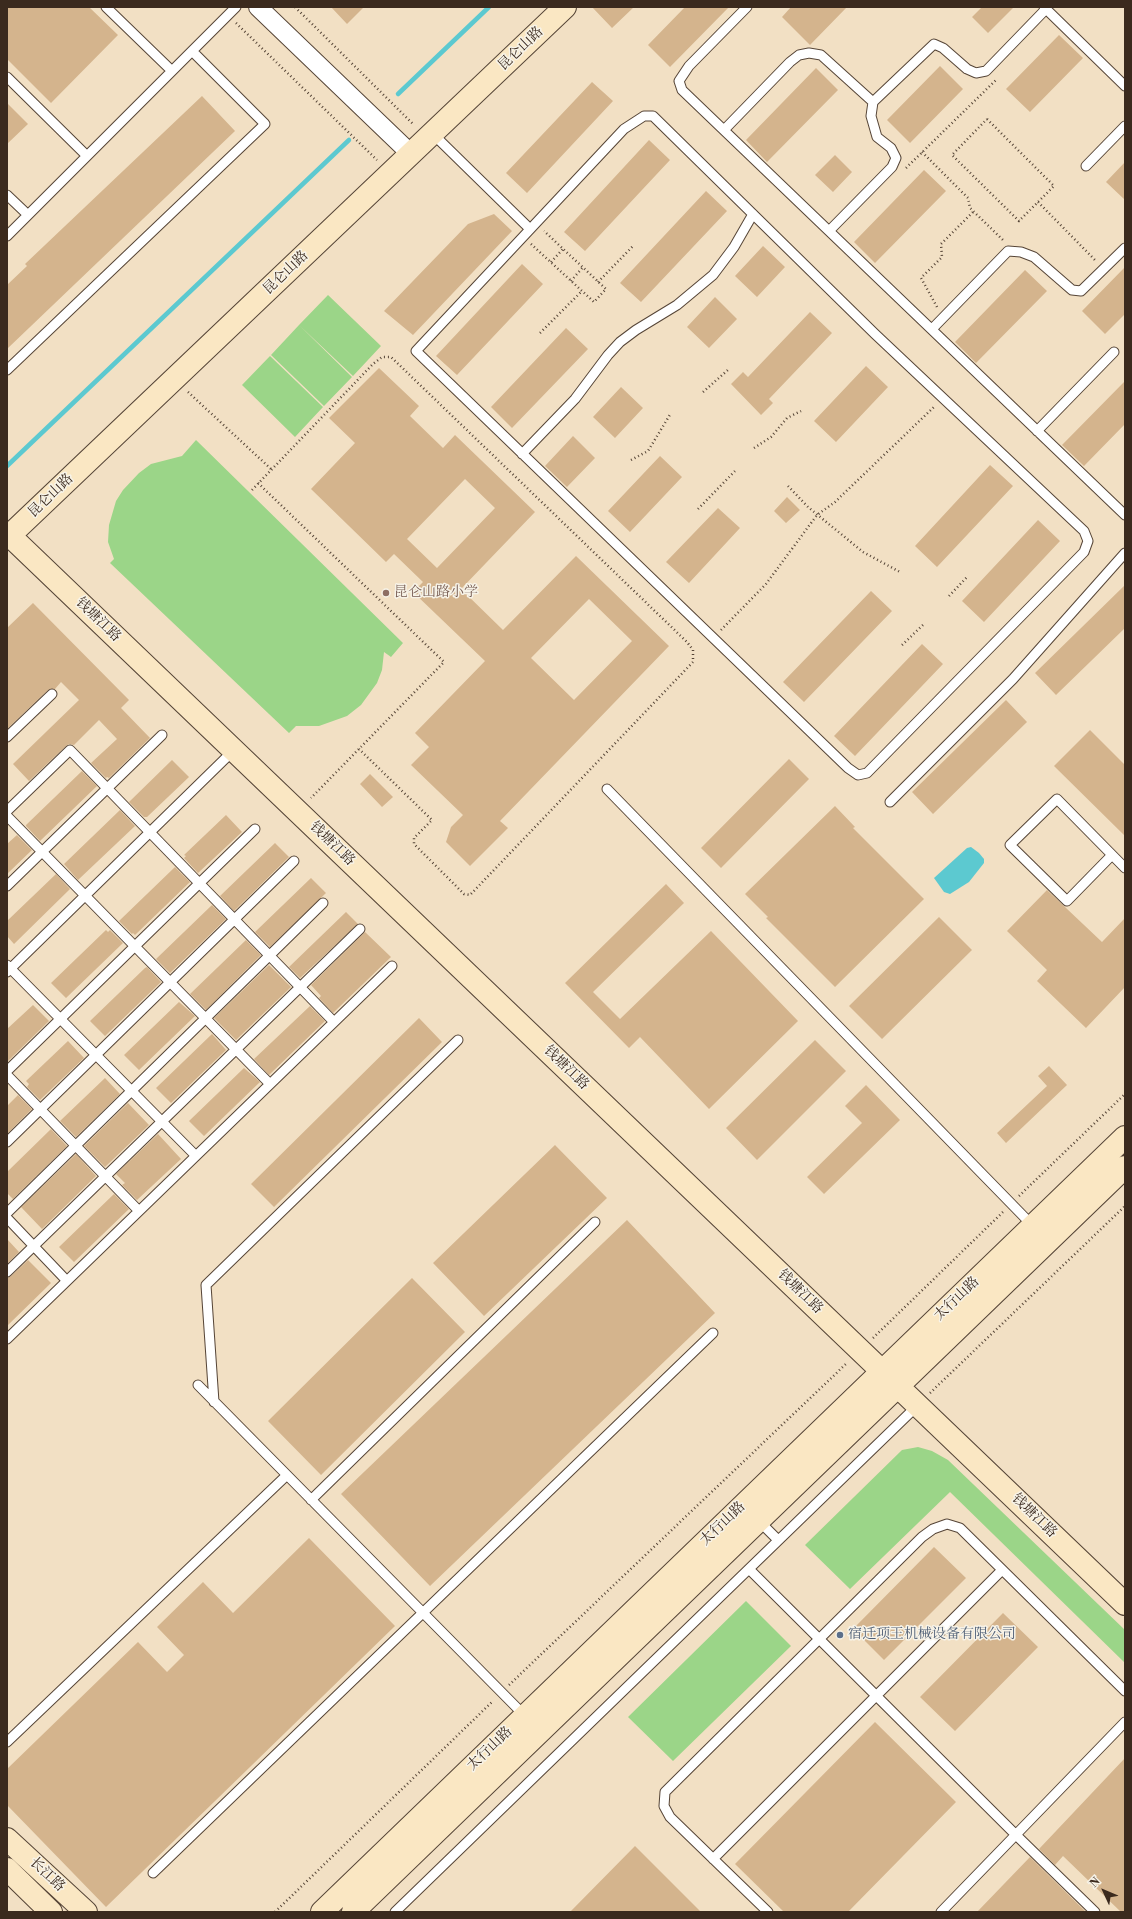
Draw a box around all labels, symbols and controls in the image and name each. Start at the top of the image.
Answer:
street label: 昆仑山路 [495,24,547,74]
street label: 昆仑山路 [260,248,312,298]
street label: 昆仑山路 [25,471,77,521]
place label: 昆仑山路小学 [394,585,478,601]
marker: 昆仑山路小学 [381,588,391,598]
street label: 钱塘江路 [72,595,124,645]
street label: 钱塘江路 [306,819,358,869]
street label: 钱塘江路 [540,1043,592,1093]
street label: 钱塘江路 [774,1267,826,1317]
street label: 太行山路 [931,1274,983,1324]
street label: 钱塘江路 [1008,1491,1060,1541]
street label: 太行山路 [697,1499,749,1549]
place label: 宿迁项王机械设备有限公司 [848,1627,1016,1643]
marker: 宿迁项王机械设备有限公司 [835,1630,845,1640]
street label: 太行山路 [464,1724,516,1774]
street label: 长江路 [26,1855,68,1895]
north arrow [1084,1871,1124,1911]
text: N [1087,1875,1103,1891]

